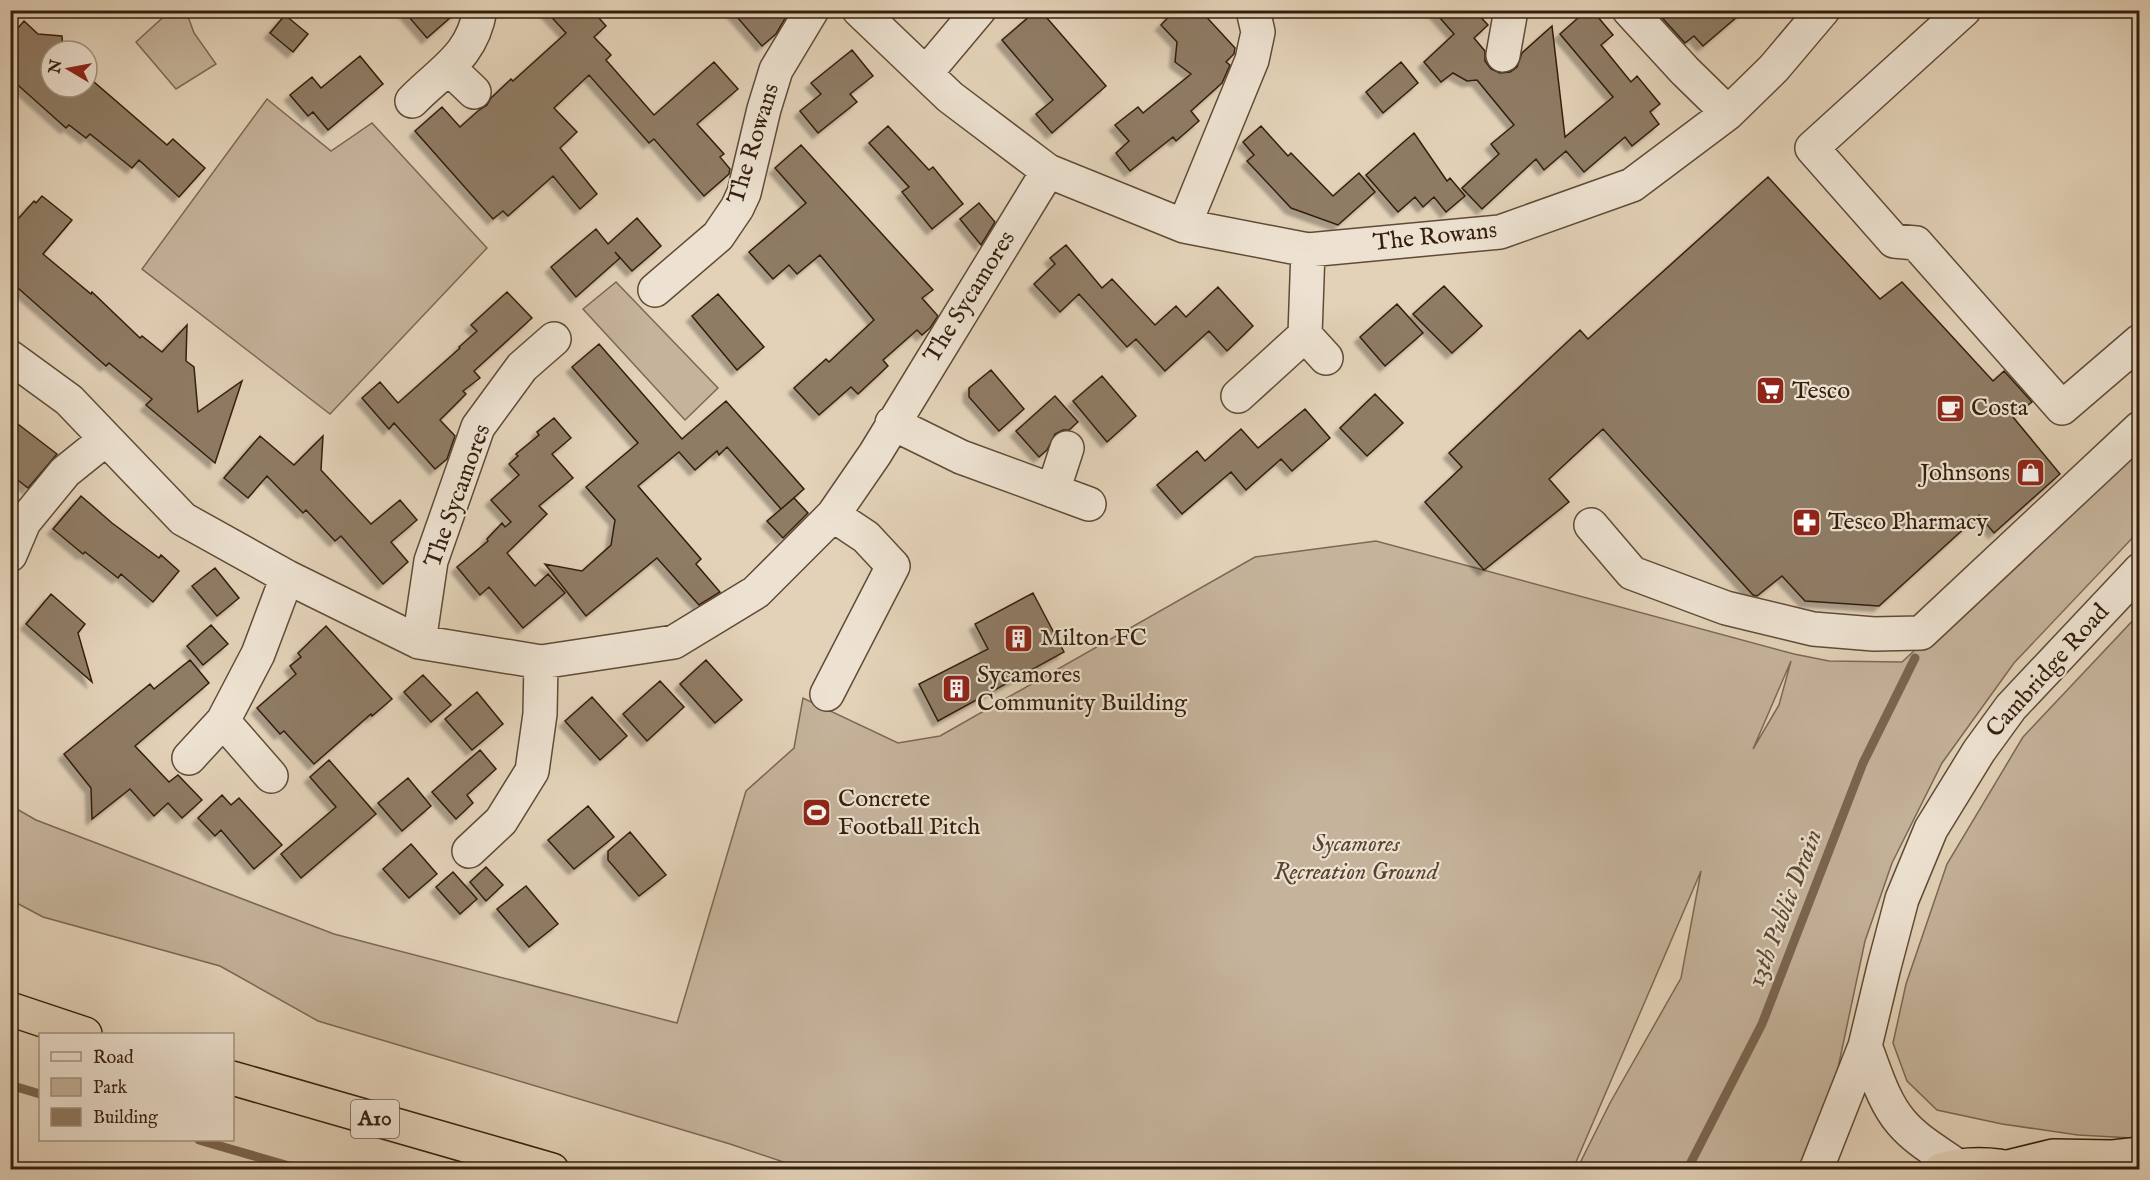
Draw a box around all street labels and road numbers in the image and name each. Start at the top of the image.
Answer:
street label: The Rowans [721,80,787,208]
street label: The Rowans [1371,215,1499,259]
street label: The Sycamores [917,225,1023,369]
street label: The Sycamores [418,420,498,572]
street label: Cambridge Road [1980,597,2117,745]
road number: A10 [351,1100,399,1138]

